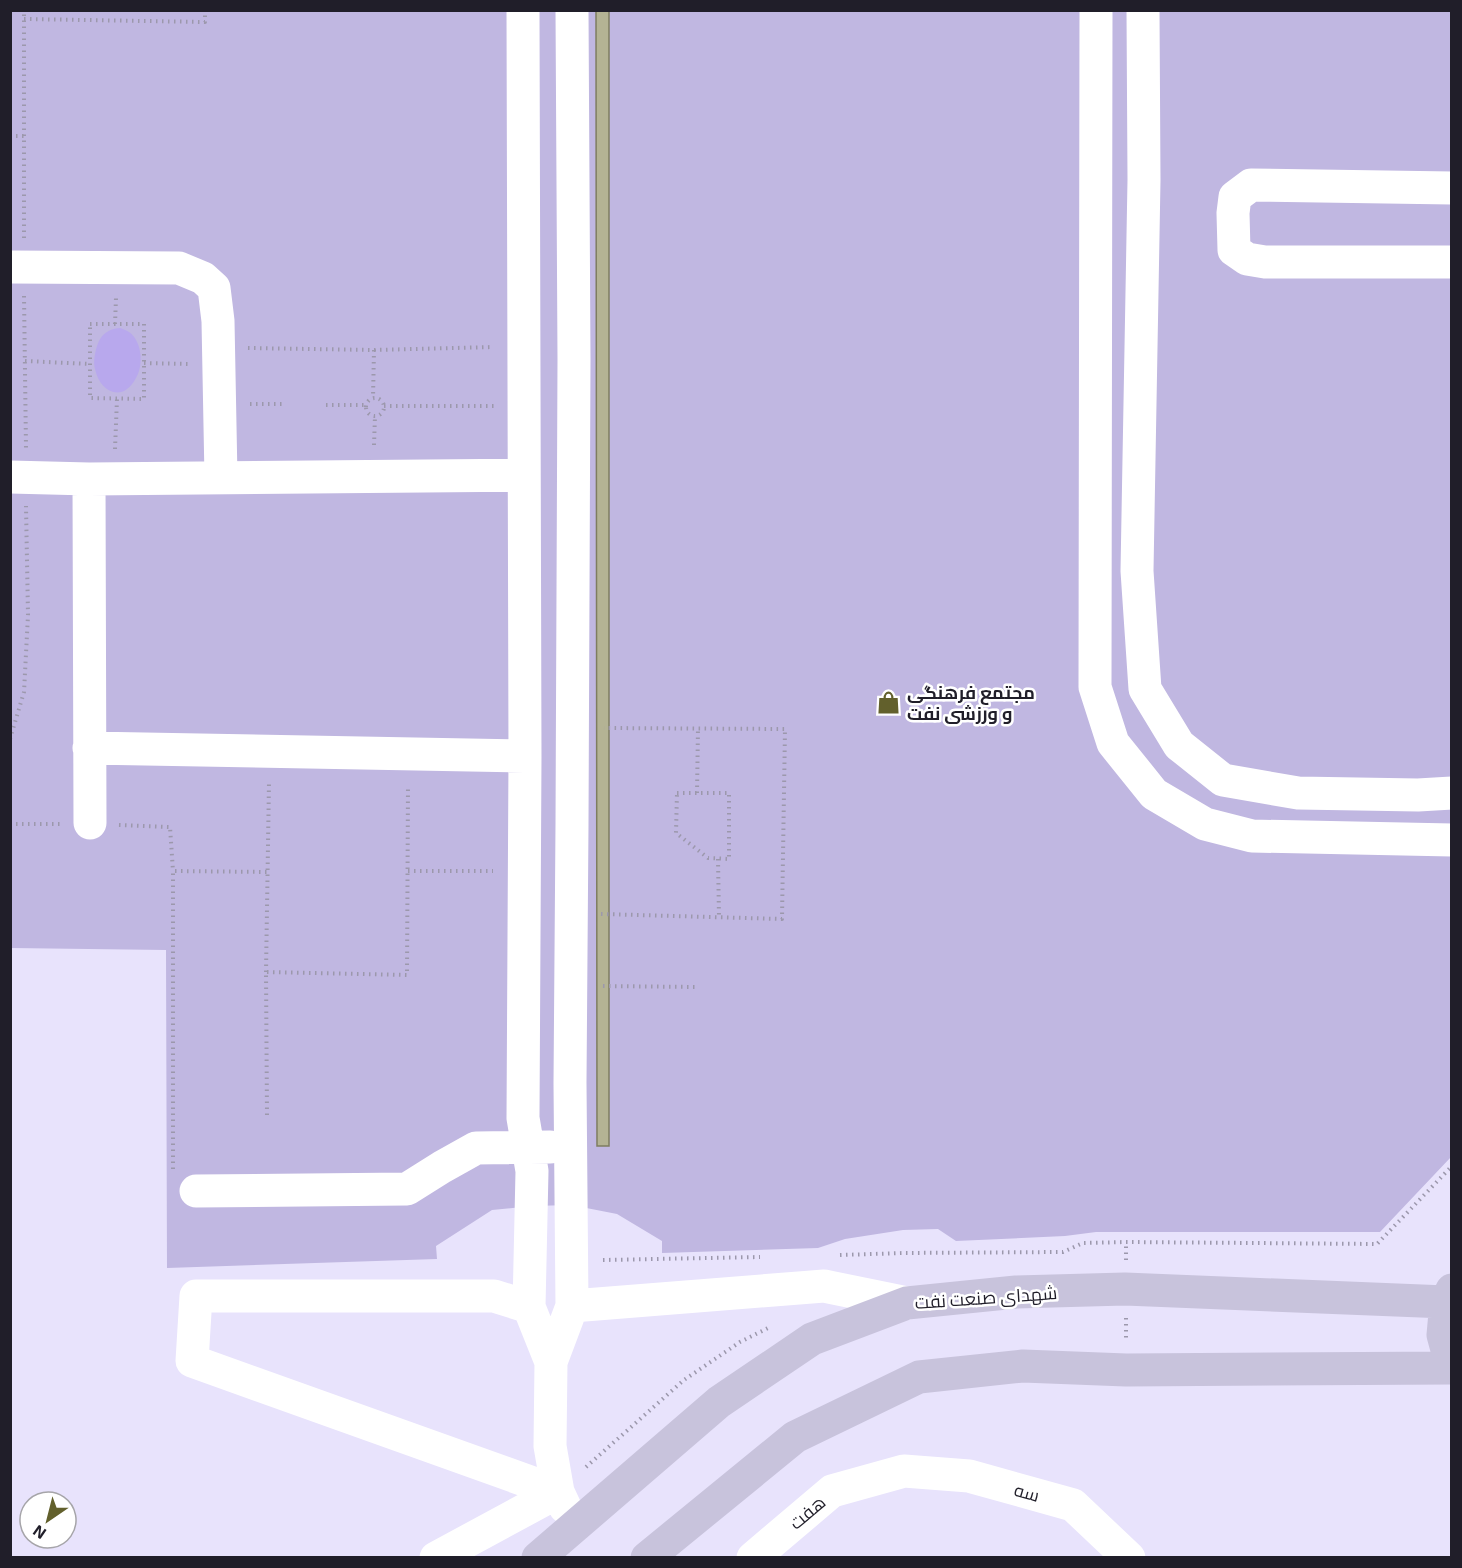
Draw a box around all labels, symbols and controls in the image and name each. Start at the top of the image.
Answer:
place label: مجتمع فرهنگى و ورزشى نفت [907,681,1035,725]
shop icon: مجتمع فرهنگى و ورزشى نفت [876,689,902,715]
street label: شهدای صنعت نفت [914,1281,1058,1314]
street label: سه [1012,1478,1042,1506]
north arrow [18,1490,78,1550]
street label: هفت [784,1491,830,1533]
text: N [29,1522,49,1544]

